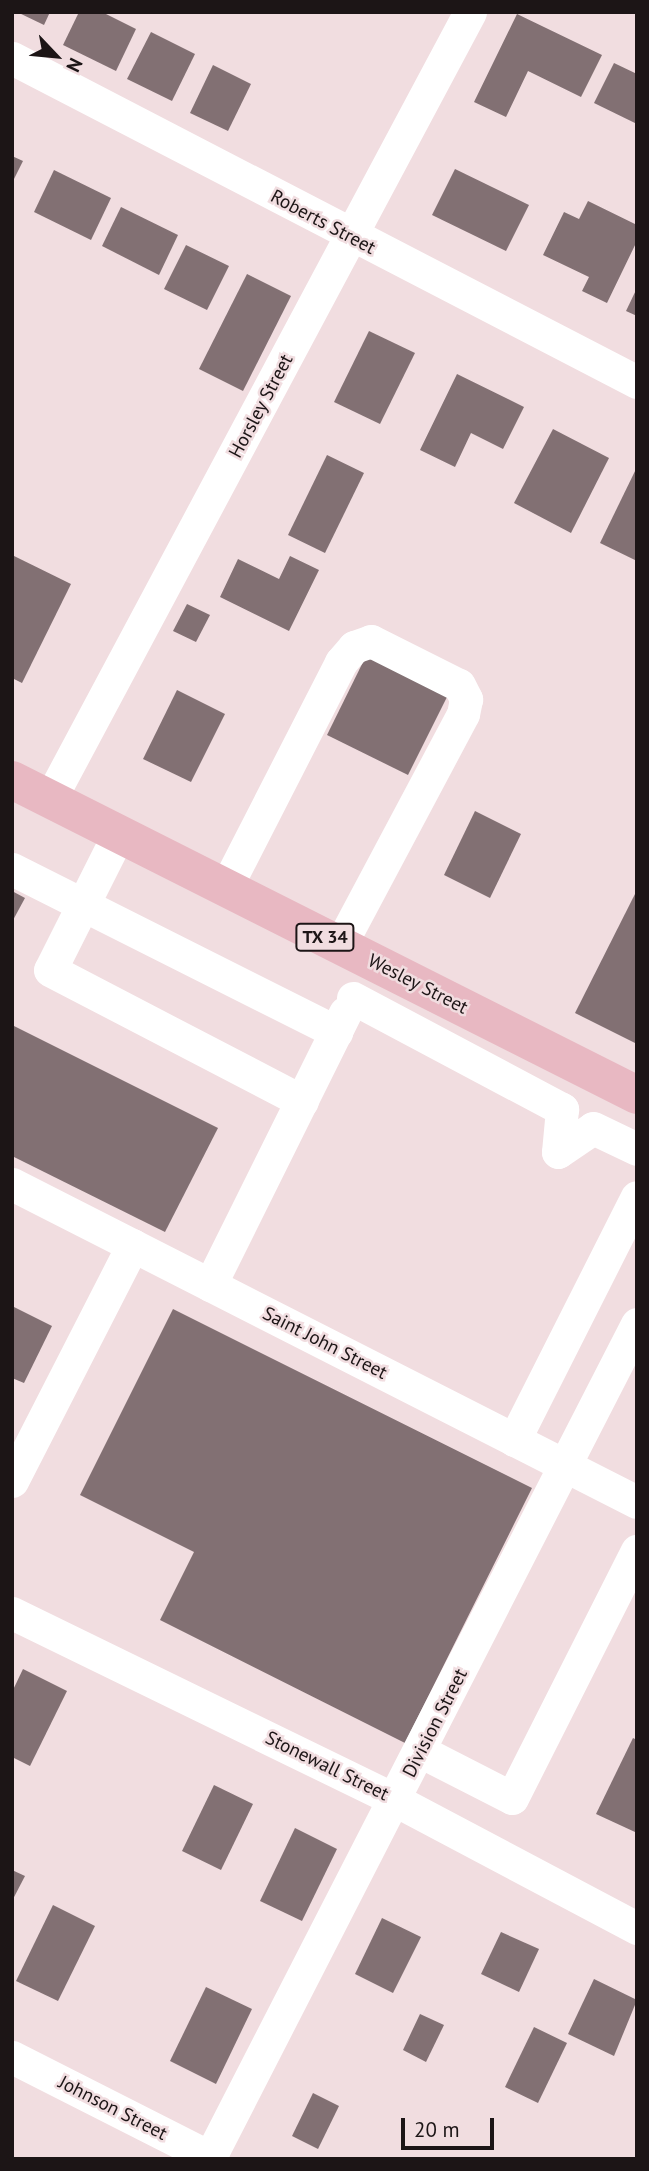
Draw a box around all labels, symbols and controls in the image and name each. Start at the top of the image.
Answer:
north arrow [21,21,91,91]
text: N [61,54,88,76]
street label: Roberts Street [267,185,379,259]
street label: Horsley Street [224,350,298,462]
road number: TX 34 [294,922,356,952]
street label: Wesley Street [364,949,472,1019]
street label: Saint John Street [259,1302,391,1384]
street label: Division Street [398,1665,472,1781]
street label: Stonewall Street [262,1726,392,1806]
street label: Johnson Street [55,2071,171,2145]
scale bar [404,2104,497,2148]
text: 20 m [414,2116,460,2143]

